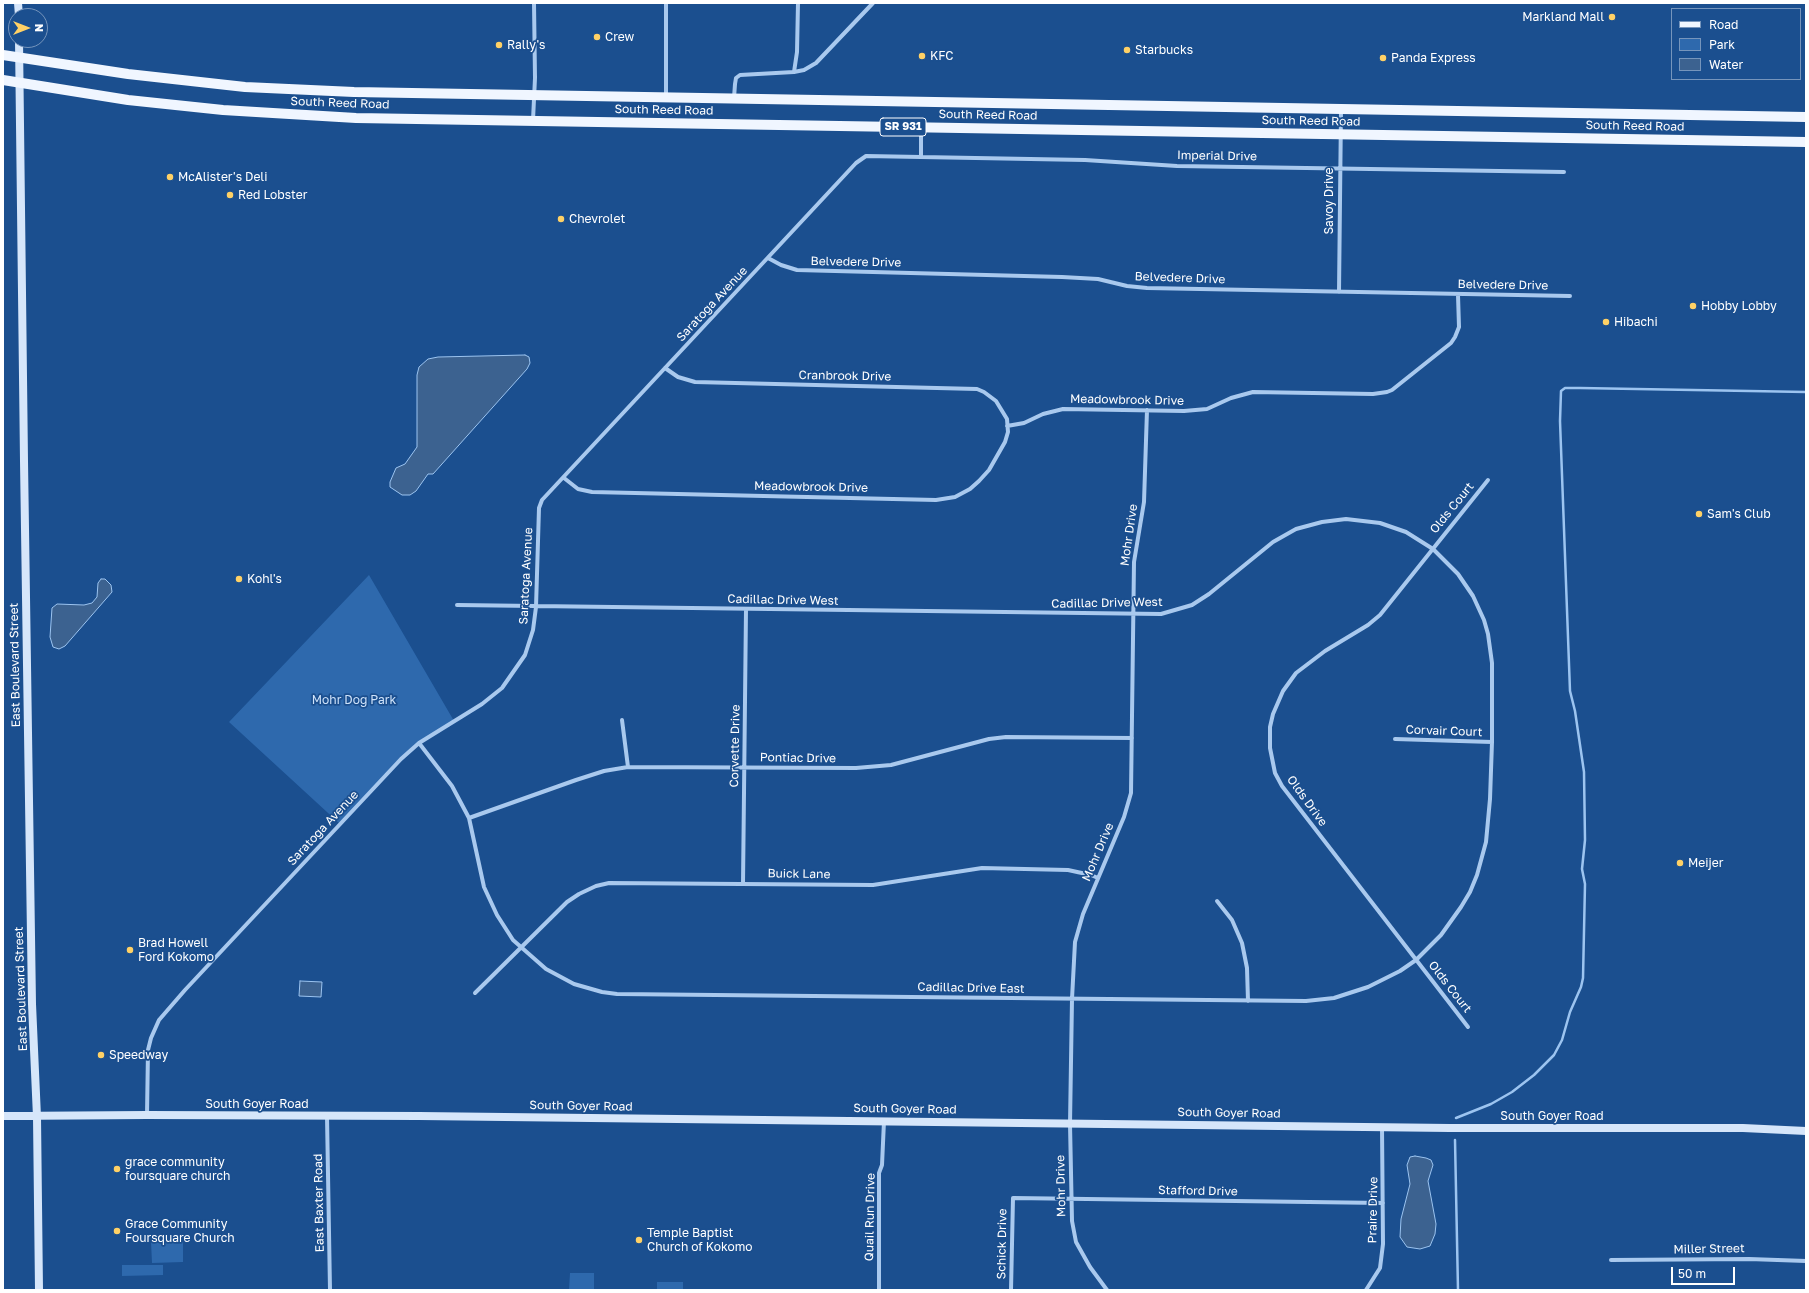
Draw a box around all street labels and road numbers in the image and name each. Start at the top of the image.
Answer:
street label: South Reed Road [290,94,390,112]
street label: South Reed Road [614,102,714,118]
street label: South Reed Road [938,107,1038,123]
street label: South Reed Road [1261,113,1361,129]
road number: SR 931 [880,118,926,136]
street label: South Reed Road [1585,118,1685,134]
street label: Imperial Drive [1177,148,1257,164]
street label: Savoy Drive [1322,167,1336,235]
street label: Belvedere Drive [811,254,901,270]
street label: Saratoga Avenue [674,264,750,344]
street label: Belvedere Drive [1134,269,1226,287]
street label: Belvedere Drive [1458,277,1548,293]
street label: Cranbrook Drive [799,368,891,384]
street label: Meadowbrook Drive [1070,392,1184,408]
street label: Meadowbrook Drive [754,479,868,495]
street label: Olds Court [1427,480,1477,536]
street label: Mohr Drive [1118,503,1140,567]
street label: Saratoga Avenue [516,527,536,625]
street label: Cadillac Drive West [727,592,839,608]
street label: Cadillac Drive West [1051,595,1163,611]
street label: East Boulevard Street [7,603,23,727]
street label: Corvette Drive [727,704,743,788]
street label: Corvair Court [1405,722,1483,740]
street label: Pontiac Drive [760,750,836,766]
street label: Olds Drive [1284,773,1330,829]
street label: Saratoga Avenue [285,788,361,868]
street label: Mohr Drive [1079,821,1117,883]
street label: Buick Lane [767,866,831,882]
street label: East Boulevard Street [12,926,30,1052]
street label: Olds Court [1425,958,1475,1016]
street label: Cadillac Drive East [917,980,1025,996]
street label: South Goyer Road [205,1097,309,1111]
street label: South Goyer Road [529,1098,633,1114]
street label: South Goyer Road [853,1101,957,1117]
street label: South Goyer Road [1177,1105,1281,1121]
street label: South Goyer Road [1500,1109,1604,1123]
street label: East Baxter Road [311,1154,327,1252]
street label: Mohr Drive [1053,1155,1069,1217]
street label: Quail Run Drive [862,1173,878,1261]
street label: Praire Drive [1365,1177,1381,1243]
street label: Stafford Drive [1158,1183,1238,1199]
street label: Schick Drive [994,1208,1010,1280]
street label: Miller Street [1673,1241,1745,1257]

